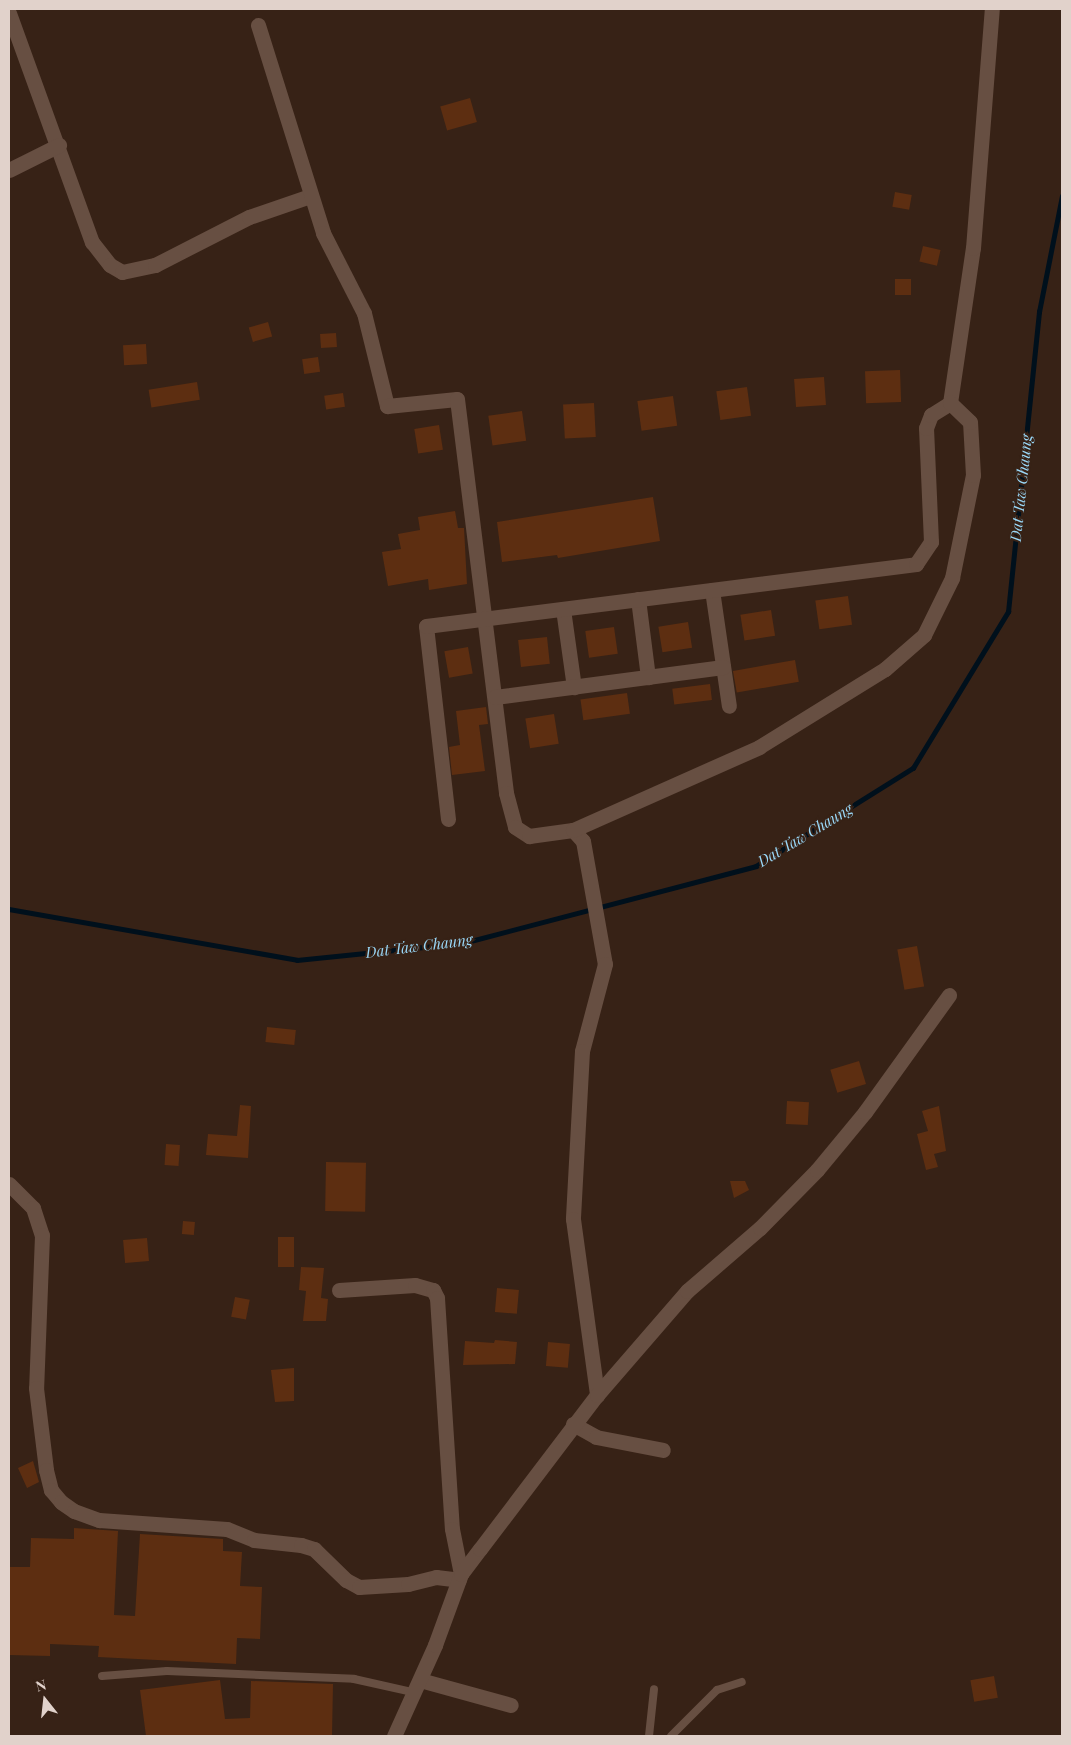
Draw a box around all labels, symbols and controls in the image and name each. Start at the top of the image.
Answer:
water label: Dat Taw Chaung [1006,434,1036,542]
water label: Dat Taw Chaung [754,800,856,870]
water label: Dat Taw Chaung [365,931,473,961]
north arrow [20,1675,70,1725]
text: N [33,1675,48,1696]

